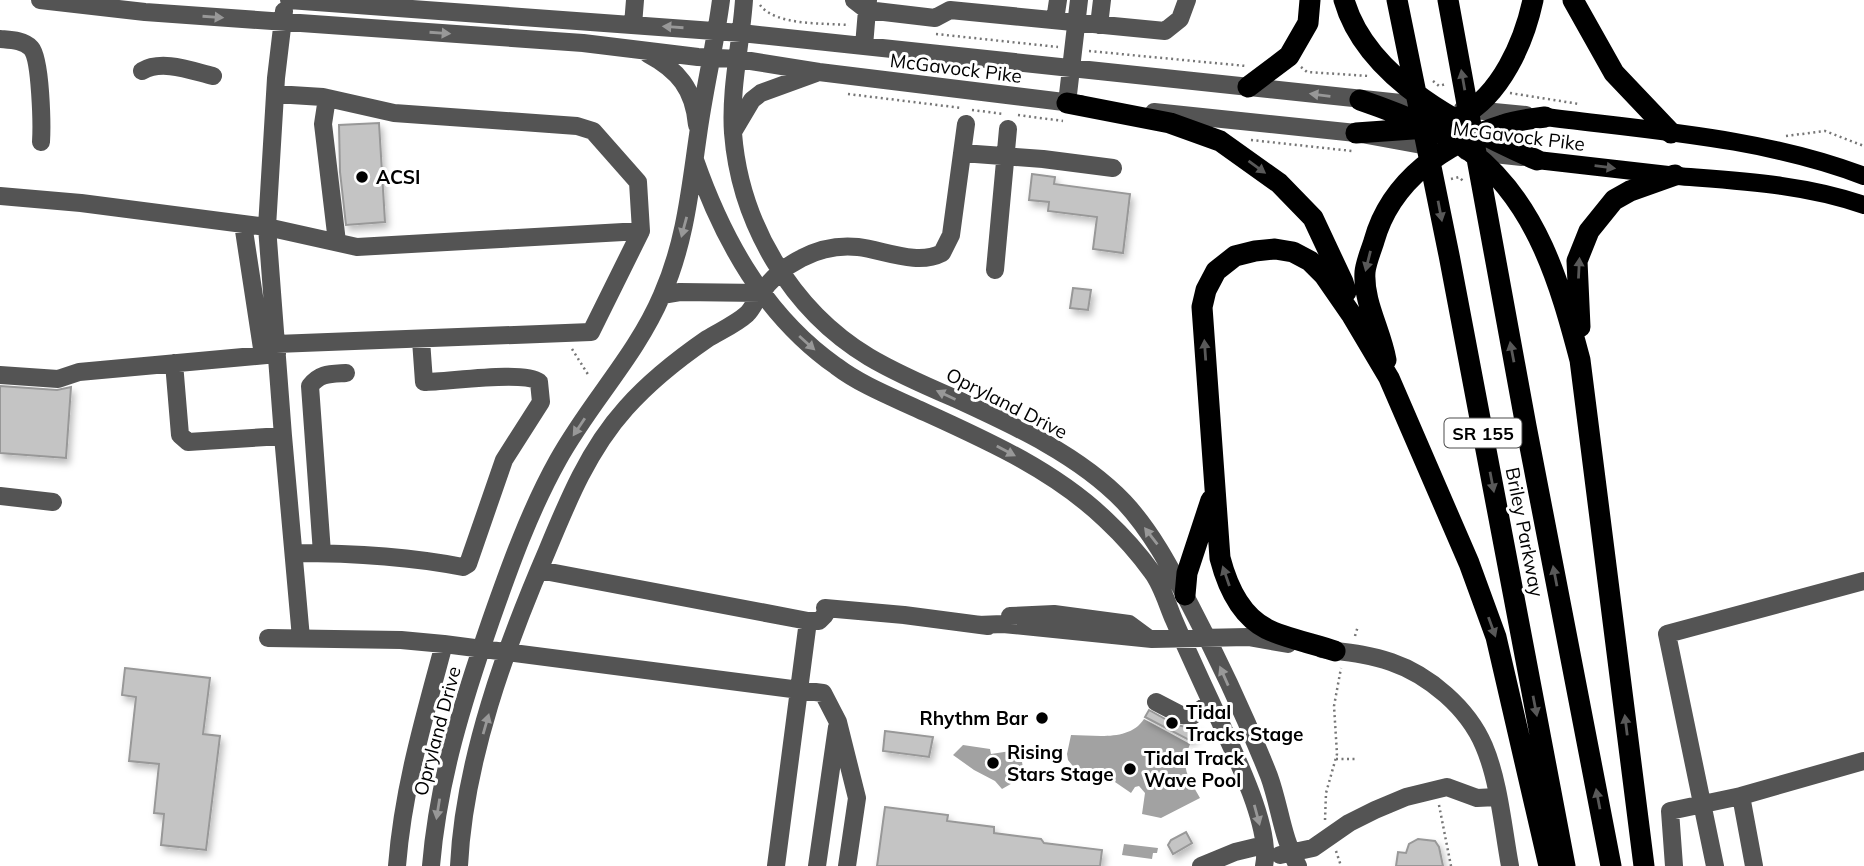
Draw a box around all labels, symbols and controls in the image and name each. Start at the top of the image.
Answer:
one-way arrow [202,12,224,23]
one-way arrow [662,21,684,32]
one-way arrow [429,28,451,39]
street label: McGavock Pike [889,48,1023,88]
one-way arrow [1457,69,1468,91]
one-way arrow [1309,89,1331,100]
street label: McGavock Pike [1452,116,1586,156]
one-way arrow [1248,160,1266,174]
one-way arrow [1594,162,1616,173]
place label: ACSI [376,165,420,189]
marker: ACSI [354,169,370,185]
one-way arrow [1435,200,1446,222]
one-way arrow [678,216,689,238]
one-way arrow [1362,251,1373,273]
one-way arrow [1573,257,1584,279]
one-way arrow [798,335,816,351]
one-way arrow [1199,339,1210,361]
one-way arrow [1507,341,1518,363]
street label: Opryland Drive [942,362,1072,444]
one-way arrow [936,389,956,401]
one-way arrow [573,417,586,436]
road number: SR 155 [1444,418,1522,447]
one-way arrow [996,446,1016,457]
street label: Briley Parkway [1501,465,1549,599]
one-way arrow [1487,472,1498,494]
one-way arrow [1144,527,1158,545]
one-way arrow [1220,565,1231,586]
one-way arrow [1549,565,1560,587]
one-way arrow [1487,617,1498,638]
street label: Opryland Drive [408,664,466,798]
one-way arrow [1218,666,1230,686]
one-way arrow [1530,695,1541,717]
place label: Tidal Tracks Stage [1186,700,1303,746]
place label: Rhythm Bar [919,706,1029,730]
marker: Rhythm Bar [1034,710,1050,726]
one-way arrow [481,713,491,734]
one-way arrow [1621,714,1632,736]
marker: Tidal Tracks Stage [1164,715,1180,731]
place label: Rising Stars Stage [1007,740,1114,786]
place label: Tidal Track Wave Pool [1144,746,1244,792]
marker: Rising Stars Stage [985,755,1001,771]
marker: Tidal Track Wave Pool [1122,761,1138,777]
one-way arrow [1592,788,1603,810]
one-way arrow [432,798,443,820]
one-way arrow [1252,804,1263,826]

